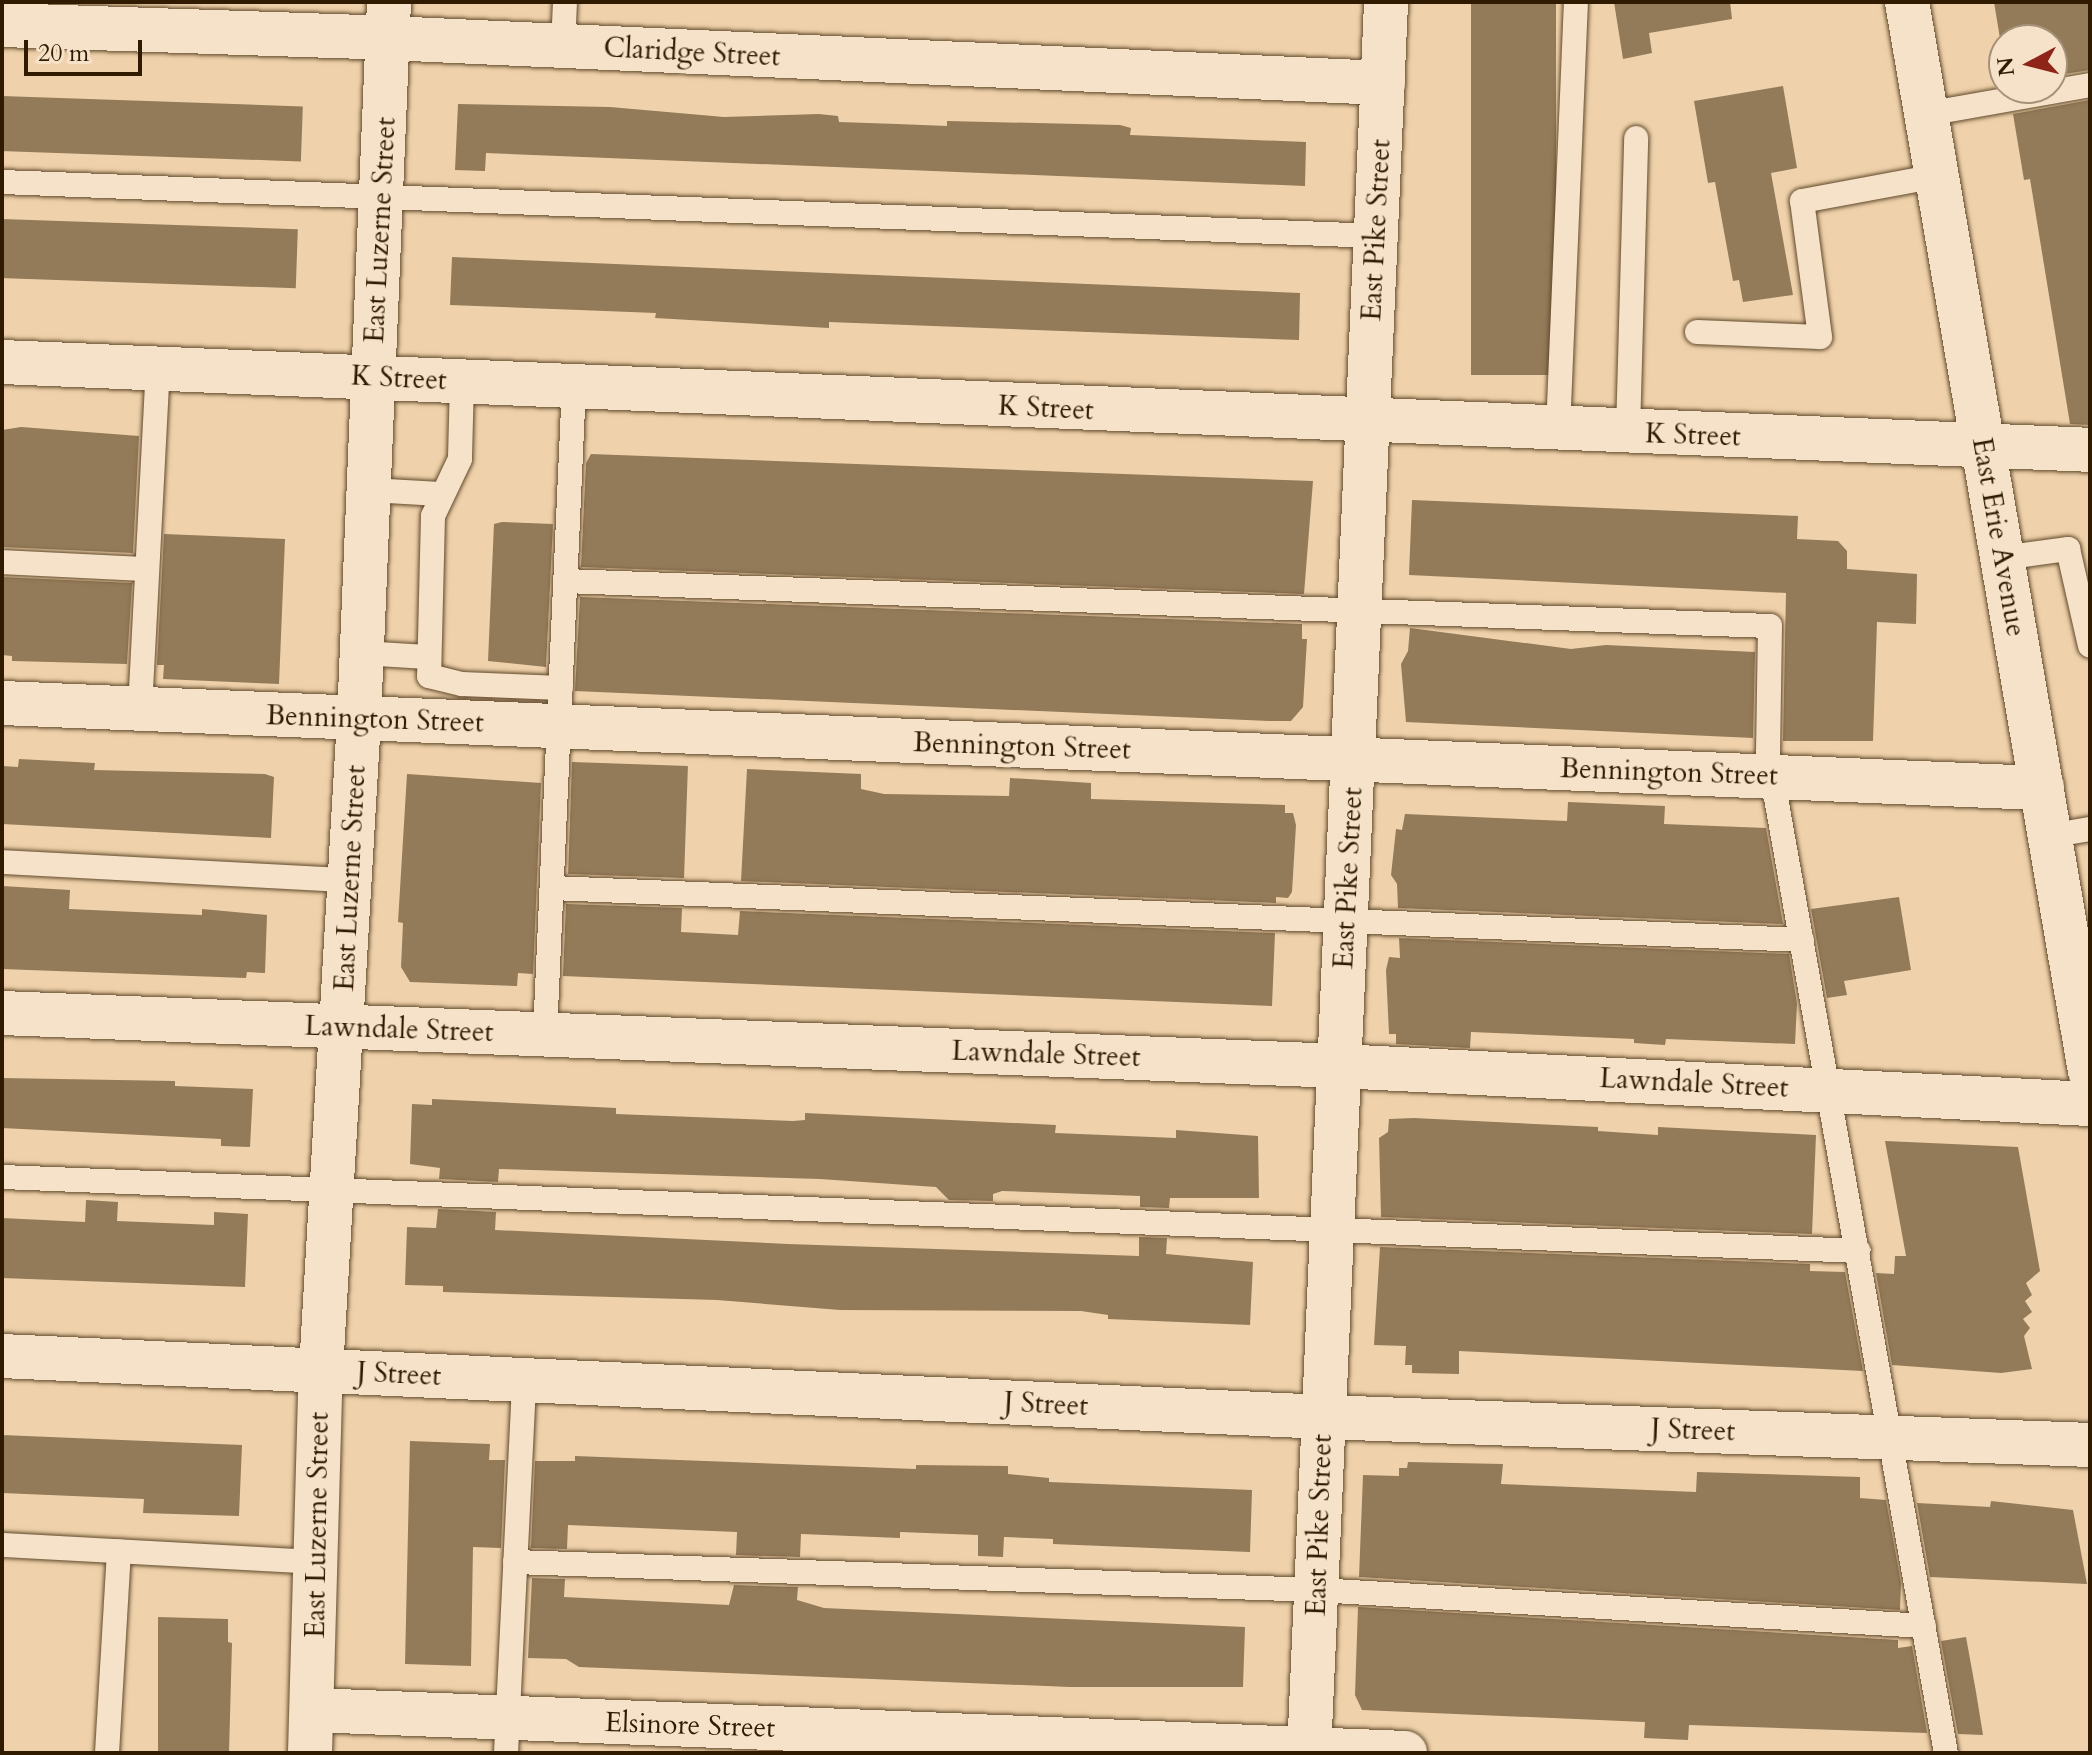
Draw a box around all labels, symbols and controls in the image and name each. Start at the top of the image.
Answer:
scale bar [28,24,146,74]
north arrow [1988,24,2068,104]
street label: Claridge Street [603,31,781,73]
text: 20 m [38,37,89,70]
text: N [1990,55,2022,78]
street label: East Luzerne Street [357,116,403,344]
street label: East Pike Street [1354,138,1398,322]
street label: K Street [350,359,448,397]
street label: K Street [997,389,1095,427]
street label: K Street [1645,417,1741,453]
street label: East Erie Avenue [1965,435,2033,639]
street label: Bennington Street [266,698,484,740]
street label: Bennington Street [913,725,1131,767]
street label: Bennington Street [1560,751,1778,793]
street label: East Luzerne Street [327,764,373,992]
street label: East Pike Street [1326,786,1370,970]
street label: Lawndale Street [304,1009,494,1049]
street label: Lawndale Street [951,1034,1141,1074]
street label: Lawndale Street [1599,1061,1789,1105]
street label: J Street [356,1355,442,1393]
street label: J Street [1003,1385,1089,1423]
street label: East Luzerne Street [298,1412,336,1638]
street label: J Street [1650,1412,1736,1448]
street label: East Pike Street [1299,1433,1339,1617]
street label: Elsinore Street [604,1705,776,1745]

